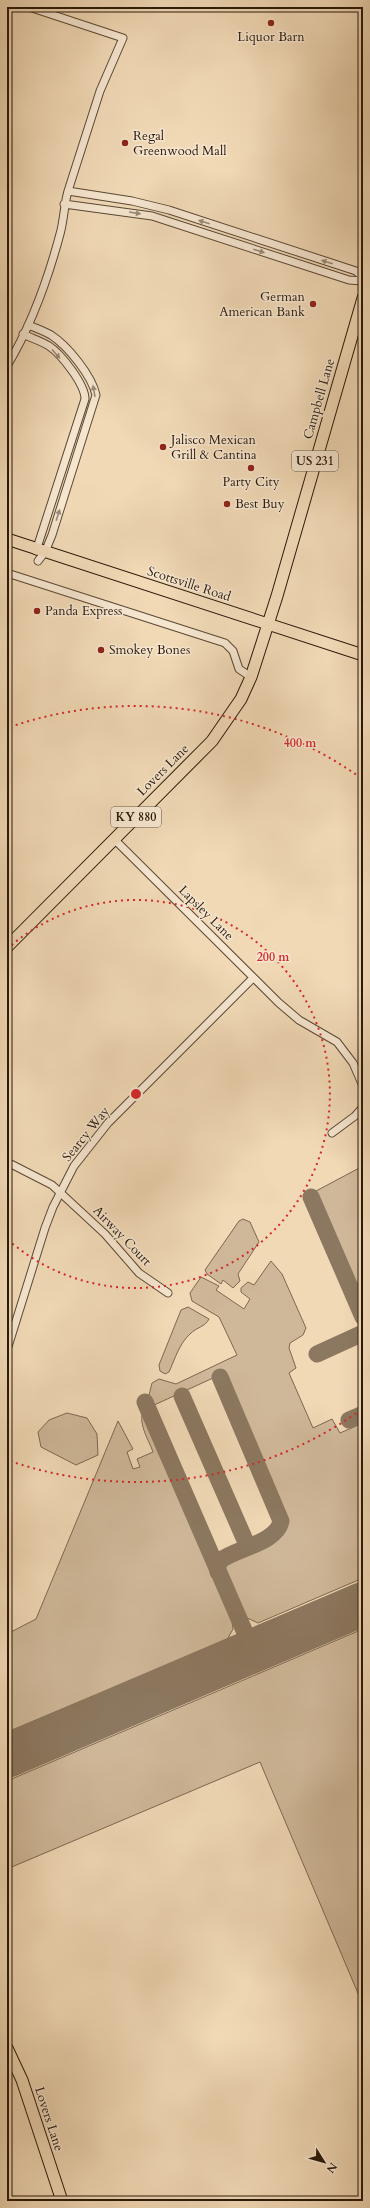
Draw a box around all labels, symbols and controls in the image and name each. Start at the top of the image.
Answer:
marker: Liquor Barn [266,18,276,28]
place label: Liquor Barn [237,28,305,46]
place label: Regal Greenwood Mall [133,127,227,160]
marker: Regal Greenwood Mall [120,138,130,148]
one-way arrow [128,210,141,216]
one-way arrow [197,219,209,225]
one-way arrow [253,248,265,254]
one-way arrow [321,259,333,265]
place label: German American Bank [219,288,306,321]
marker: German American Bank [308,299,318,309]
one-way arrow [52,348,61,359]
street label: Campbell Lane [299,356,339,441]
one-way arrow [91,385,97,397]
place label: Jalisco Mexican Grill & Cantina [169,431,257,464]
marker: Jalisco Mexican Grill & Cantina [158,442,168,452]
road number: US 231 [292,451,338,471]
marker: Party City [246,463,256,473]
place label: Party City [222,473,280,491]
place label: Best Buy [235,495,285,513]
marker: Best Buy [222,499,232,509]
one-way arrow [56,509,62,521]
street label: Scottsville Road [145,562,233,606]
place label: Panda Express [45,602,122,620]
marker: Panda Express [32,606,42,616]
place label: Smokey Bones [109,641,190,659]
marker: Smokey Bones [96,645,106,655]
text: 400 m [284,735,317,751]
street label: Lovers Lane [133,740,193,800]
road number: KY 880 [111,807,161,827]
street label: Lapsley Lane [175,882,238,945]
text: 200 m [257,949,290,965]
centre of rings [129,1087,143,1101]
street label: Searcy Way [58,1103,114,1165]
street label: Airway Court [89,1202,155,1270]
street label: Lovers Lane [30,2084,68,2154]
north arrow [304,2142,344,2182]
text: N [322,2159,340,2176]

